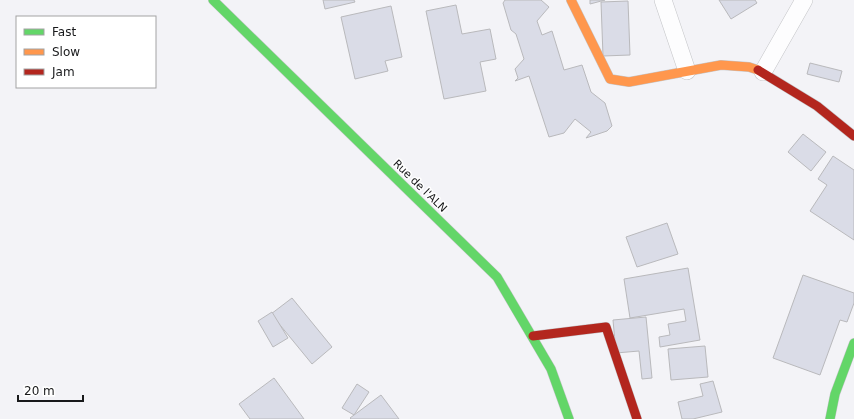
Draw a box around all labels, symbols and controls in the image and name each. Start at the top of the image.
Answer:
legend [16,16,156,88]
text: Fast [52,25,76,39]
text: Slow [52,45,80,59]
text: Jam [51,65,75,79]
street label: Rue de l'ALN [390,157,450,215]
scale bar [18,377,83,403]
text: 20 m [24,384,55,398]

